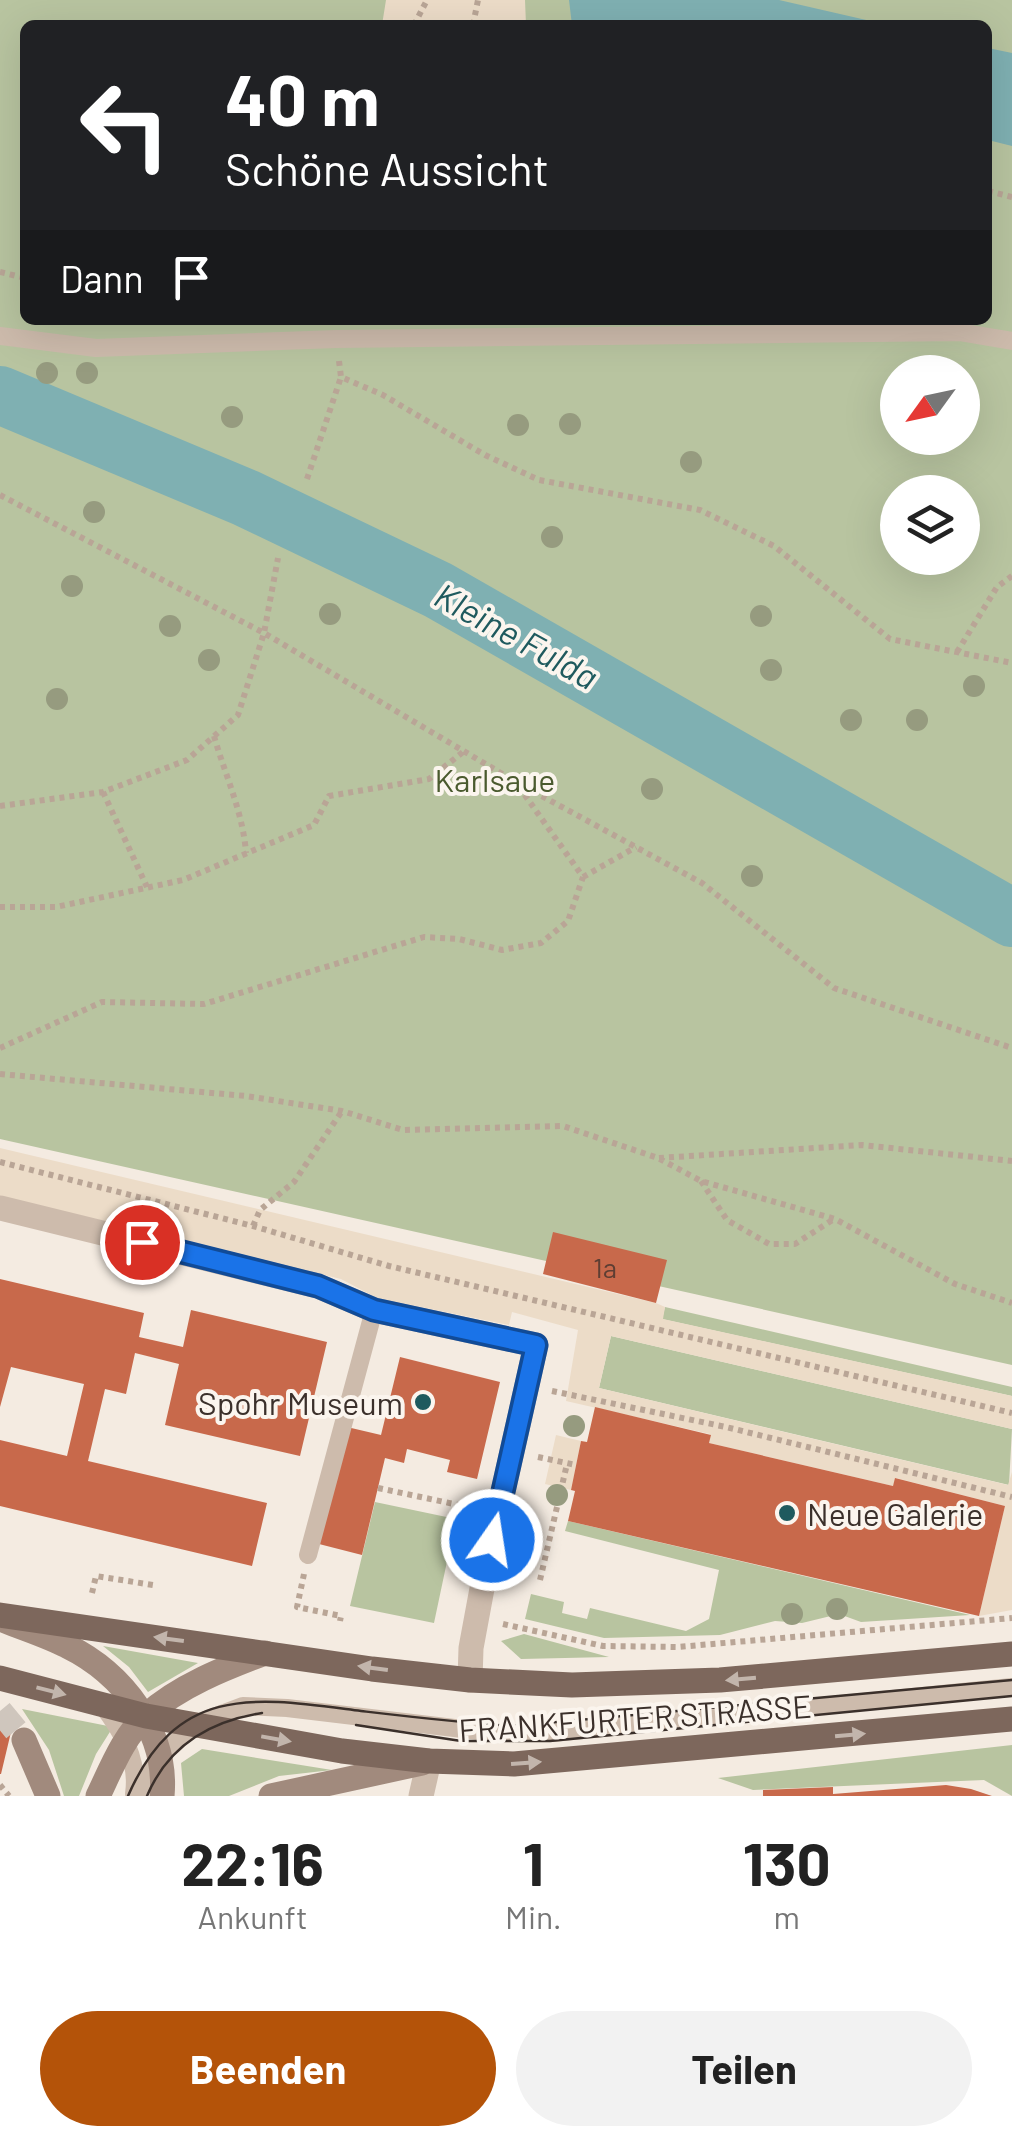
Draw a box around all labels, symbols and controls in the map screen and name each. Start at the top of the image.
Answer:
text: 40 m [225,56,380,140]
icon: left [60,60,190,190]
text: Schöne Aussicht [225,141,549,195]
icon: arrive [164,250,219,305]
text: Dann [60,255,144,301]
north arrow [880,355,980,455]
map controls [880,355,980,575]
button: layers [880,475,980,575]
water label: Kleine Fulda [428,573,606,697]
park label: Karlsaue [435,760,555,798]
pin [100,1200,185,1285]
icon: arrive [115,1215,170,1270]
house number: 1a [593,1250,617,1284]
place label: Spohr Museum [198,1383,403,1421]
marker: Spohr Museum [412,1391,434,1413]
position arrow [440,1488,544,1592]
place label: Neue Galerie [807,1494,983,1532]
marker: Neue Galerie [776,1502,798,1524]
one-way arrow [152,1630,184,1646]
one-way arrow [357,1660,389,1676]
one-way arrow [724,1671,756,1687]
one-way arrow [36,1684,67,1699]
street label: FRANKFURTER STRASSE [457,1686,813,1748]
one-way arrow [834,1726,866,1742]
one-way arrow [261,1732,292,1747]
one-way arrow [510,1754,542,1770]
text: 22:16 [181,1826,324,1898]
text: 1 [523,1826,544,1898]
text: 130 [743,1826,831,1898]
text: Ankunft [197,1897,308,1935]
text: Min. [505,1897,562,1935]
text: m [774,1897,800,1935]
button: Beenden [40,2011,496,2126]
button: Teilen [516,2011,972,2126]

